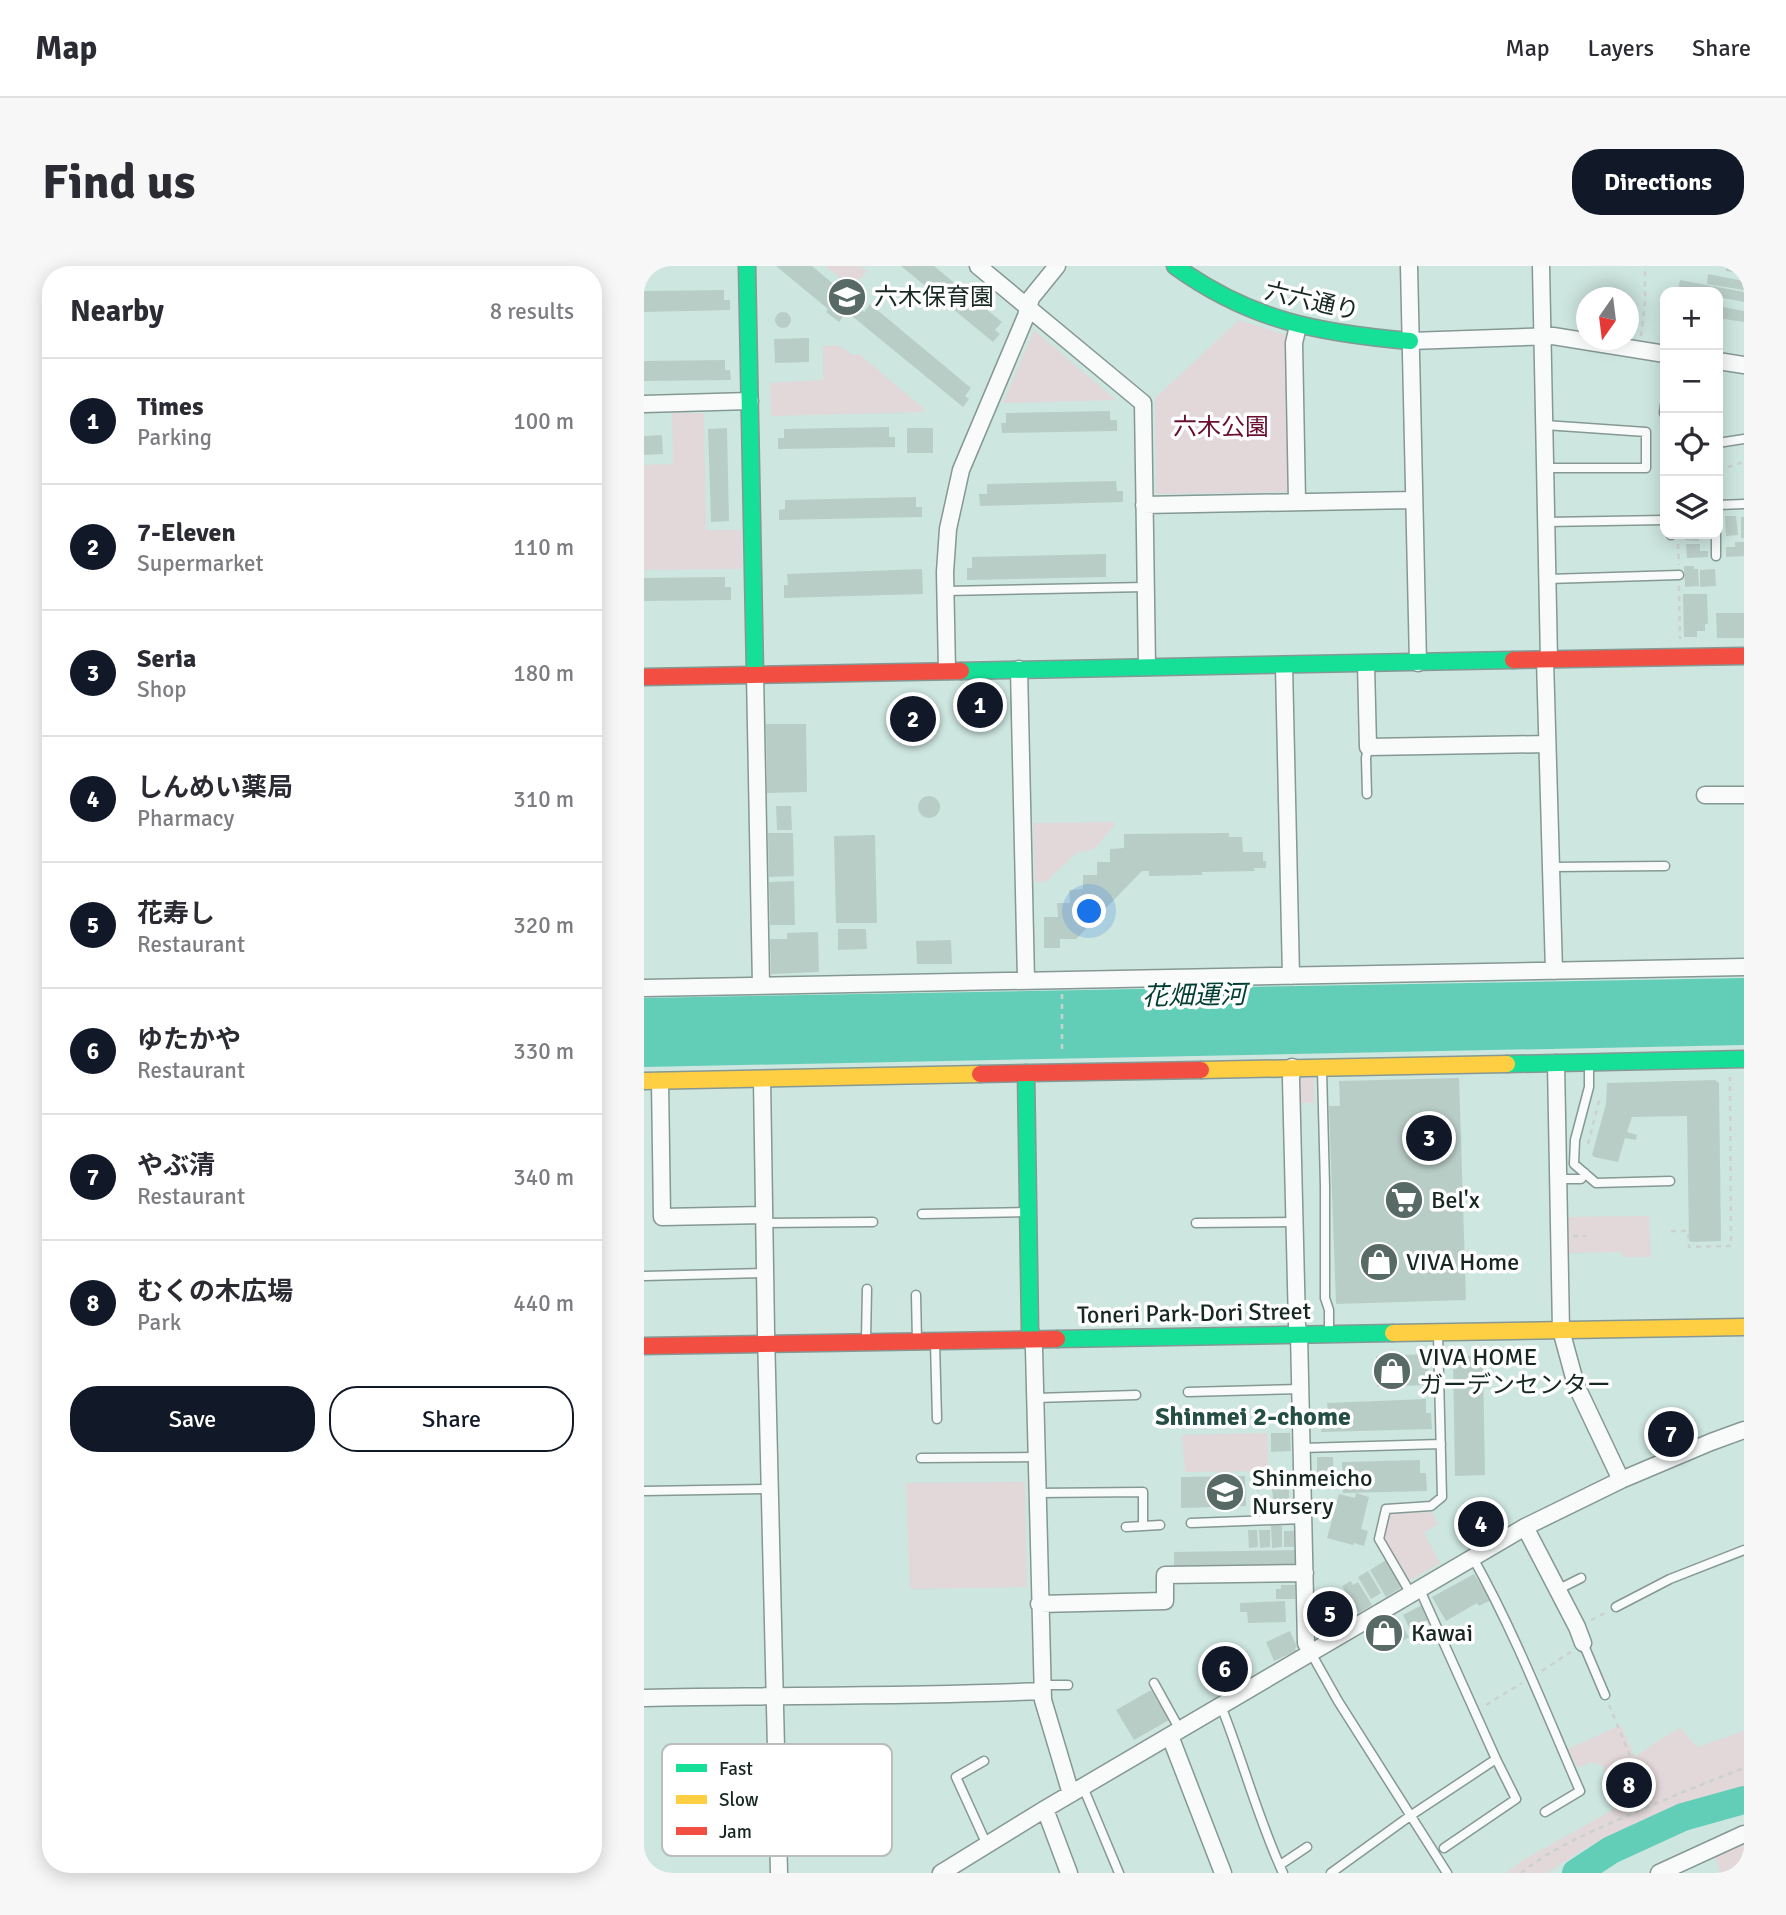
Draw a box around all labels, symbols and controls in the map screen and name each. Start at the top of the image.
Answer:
text: Map [35,28,97,69]
text: Map [1505,33,1550,63]
text: Layers [1588,33,1654,63]
text: Share [1692,33,1751,63]
button: Directions [1572,149,1744,215]
text: Find us [42,152,195,212]
school or university icon: 六木保育園 [826,276,868,318]
street label: 六六通り [1262,276,1362,326]
place label: 六木保育園 [874,282,994,312]
north arrow [1576,287,1639,350]
map controls [1660,287,1723,539]
button: + [1660,287,1723,350]
text: Nearby [70,293,164,330]
text: 8 results [490,297,574,326]
button: − [1660,350,1723,413]
text: Times [137,391,203,423]
text: 1 [87,407,99,436]
text: 100 m [513,407,574,436]
park label: 六木公園 [1173,412,1269,442]
button: locate [1660,413,1723,476]
text: Parking [137,423,212,452]
button: layers [1660,476,1723,539]
text: 7-Eleven [137,517,236,549]
text: 2 [87,533,99,562]
text: 110 m [513,533,574,562]
text: Supermarket [137,549,264,578]
text: Seria [137,643,196,675]
text: 3 [87,659,99,688]
text: 180 m [513,659,574,688]
text: Shop [137,675,186,704]
pin: 1 [957,679,1003,731]
pin: 2 [890,693,936,745]
text: しんめい薬局 [137,772,293,804]
text: 4 [87,785,99,814]
text: 310 m [513,785,574,814]
text: Pharmacy [137,804,234,833]
your location [1072,894,1106,928]
text: 花寿し [137,898,215,930]
text: 5 [87,911,99,940]
text: 320 m [513,911,574,940]
text: Restaurant [137,930,245,959]
water label: 花畑運河 [1142,979,1251,1013]
text: ゆたかや [137,1024,241,1056]
text: 6 [87,1037,99,1066]
text: 330 m [513,1037,574,1066]
text: Restaurant [137,1056,245,1085]
pin: 3 [1406,1112,1452,1164]
text: やぶ清 [137,1150,215,1182]
text: 7 [87,1163,99,1192]
text: 340 m [513,1163,574,1192]
supermarket icon: Bel'x [1383,1179,1425,1221]
text: Restaurant [137,1182,245,1211]
place label: Bel'x [1431,1185,1480,1215]
shop icon: VIVA Home [1358,1241,1400,1283]
place label: VIVA Home [1406,1247,1519,1277]
text: むくの木広場 [137,1276,293,1308]
text: 8 [87,1289,99,1318]
text: 440 m [513,1289,574,1318]
street label: Toneri Park-Dori Street [1077,1296,1311,1330]
text: Park [137,1308,181,1337]
place label: VIVA HOME ガーデンセンター [1419,1342,1611,1400]
shop icon: VIVA HOME ガーデンセンター [1371,1350,1413,1392]
button: Save [70,1386,315,1452]
button: Share [329,1386,574,1452]
district label: Shinmei 2-chome [1155,1401,1351,1433]
pin: 7 [1648,1408,1694,1460]
place label: Shinmeicho Nursery [1252,1463,1373,1521]
school or university icon: Shinmeicho Nursery [1204,1471,1246,1513]
pin: 4 [1458,1498,1504,1550]
pin: 5 [1307,1588,1353,1640]
shop icon: Kawai [1363,1612,1405,1654]
place label: Kawai [1411,1618,1473,1648]
pin: 6 [1202,1643,1248,1695]
legend [662,1744,892,1856]
text: Fast [719,1757,753,1781]
pin: 8 [1606,1759,1652,1811]
text: Slow [719,1788,759,1812]
text: Jam [719,1820,752,1844]

